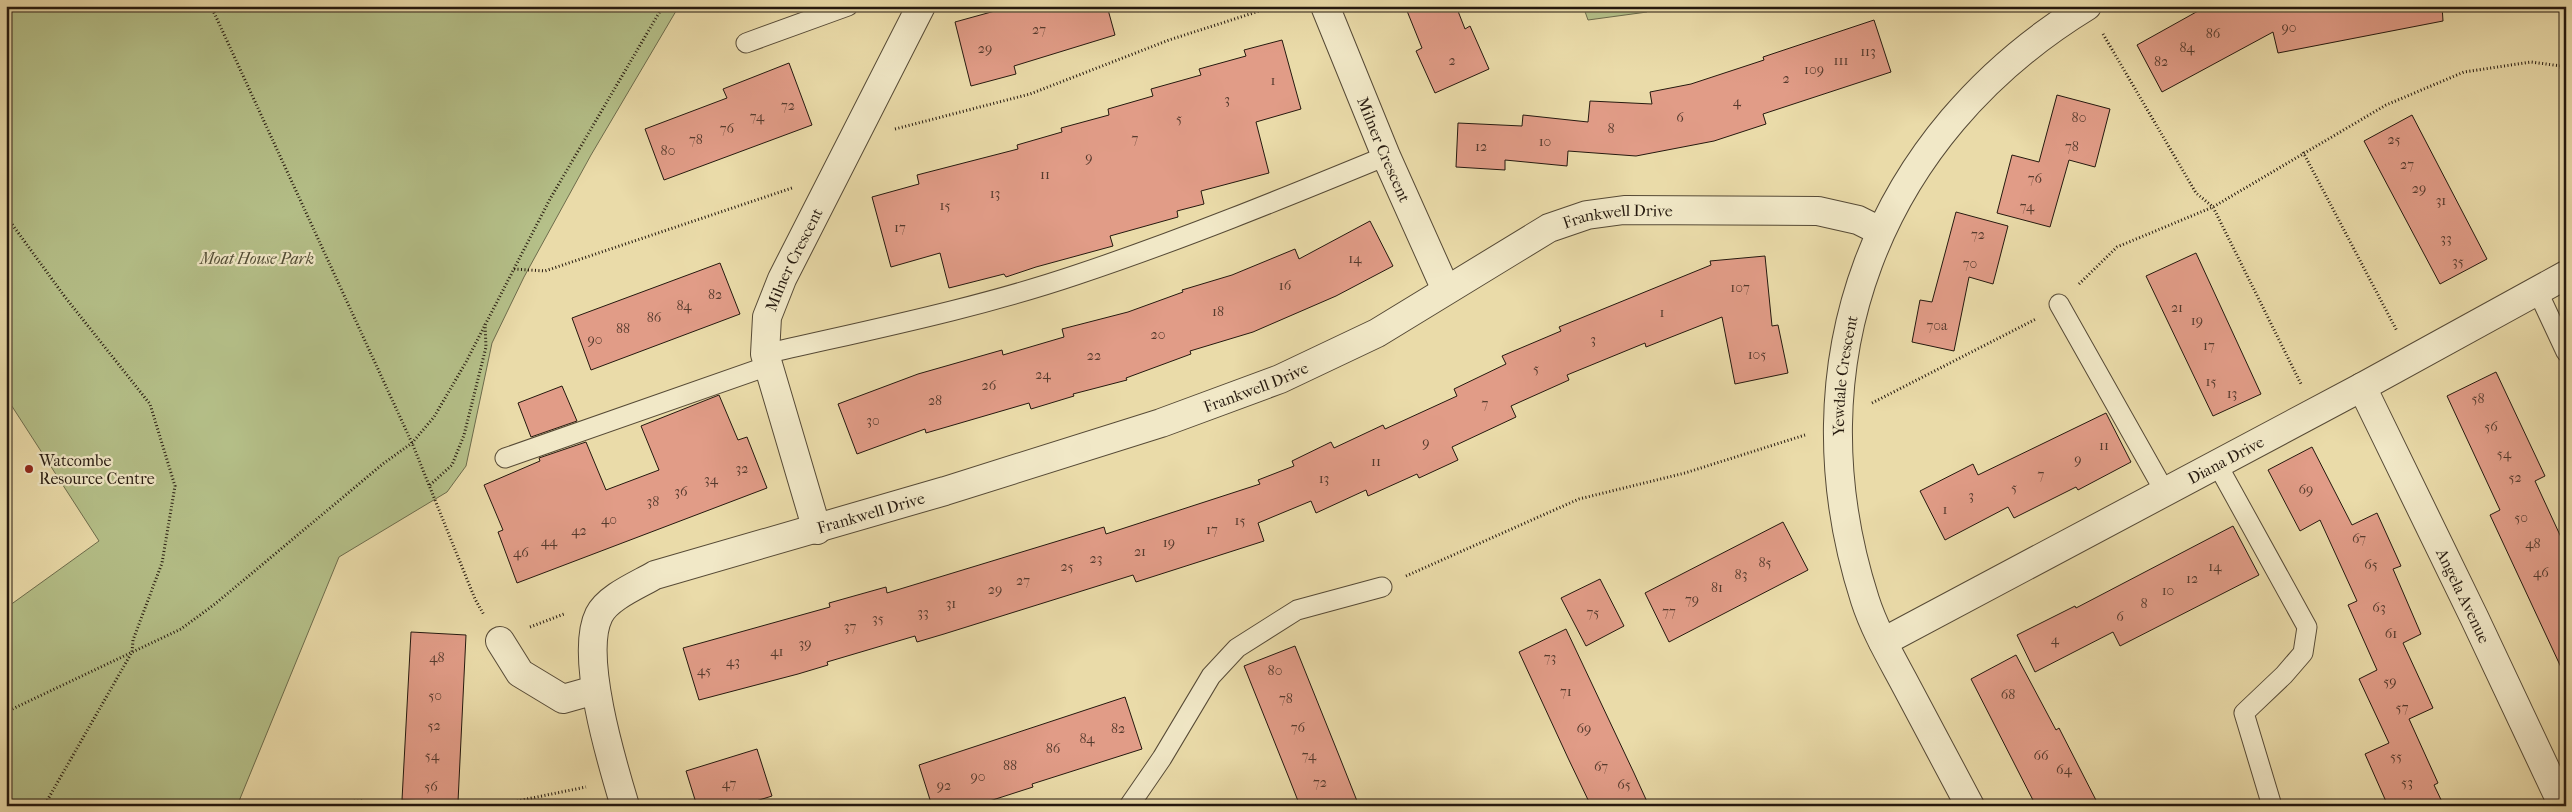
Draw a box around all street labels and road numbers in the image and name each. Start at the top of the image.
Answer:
street label: Milner Crescent [1353,94,1414,205]
street label: Frankwell Drive [1560,201,1673,233]
street label: Milner Crescent [761,204,827,314]
street label: Yewdale Crescent [1829,313,1862,437]
street label: Frankwell Drive [1201,358,1311,417]
street label: Diana Drive [2184,432,2267,488]
street label: Frankwell Drive [815,488,927,538]
street label: Angela Avenue [2432,544,2494,646]

